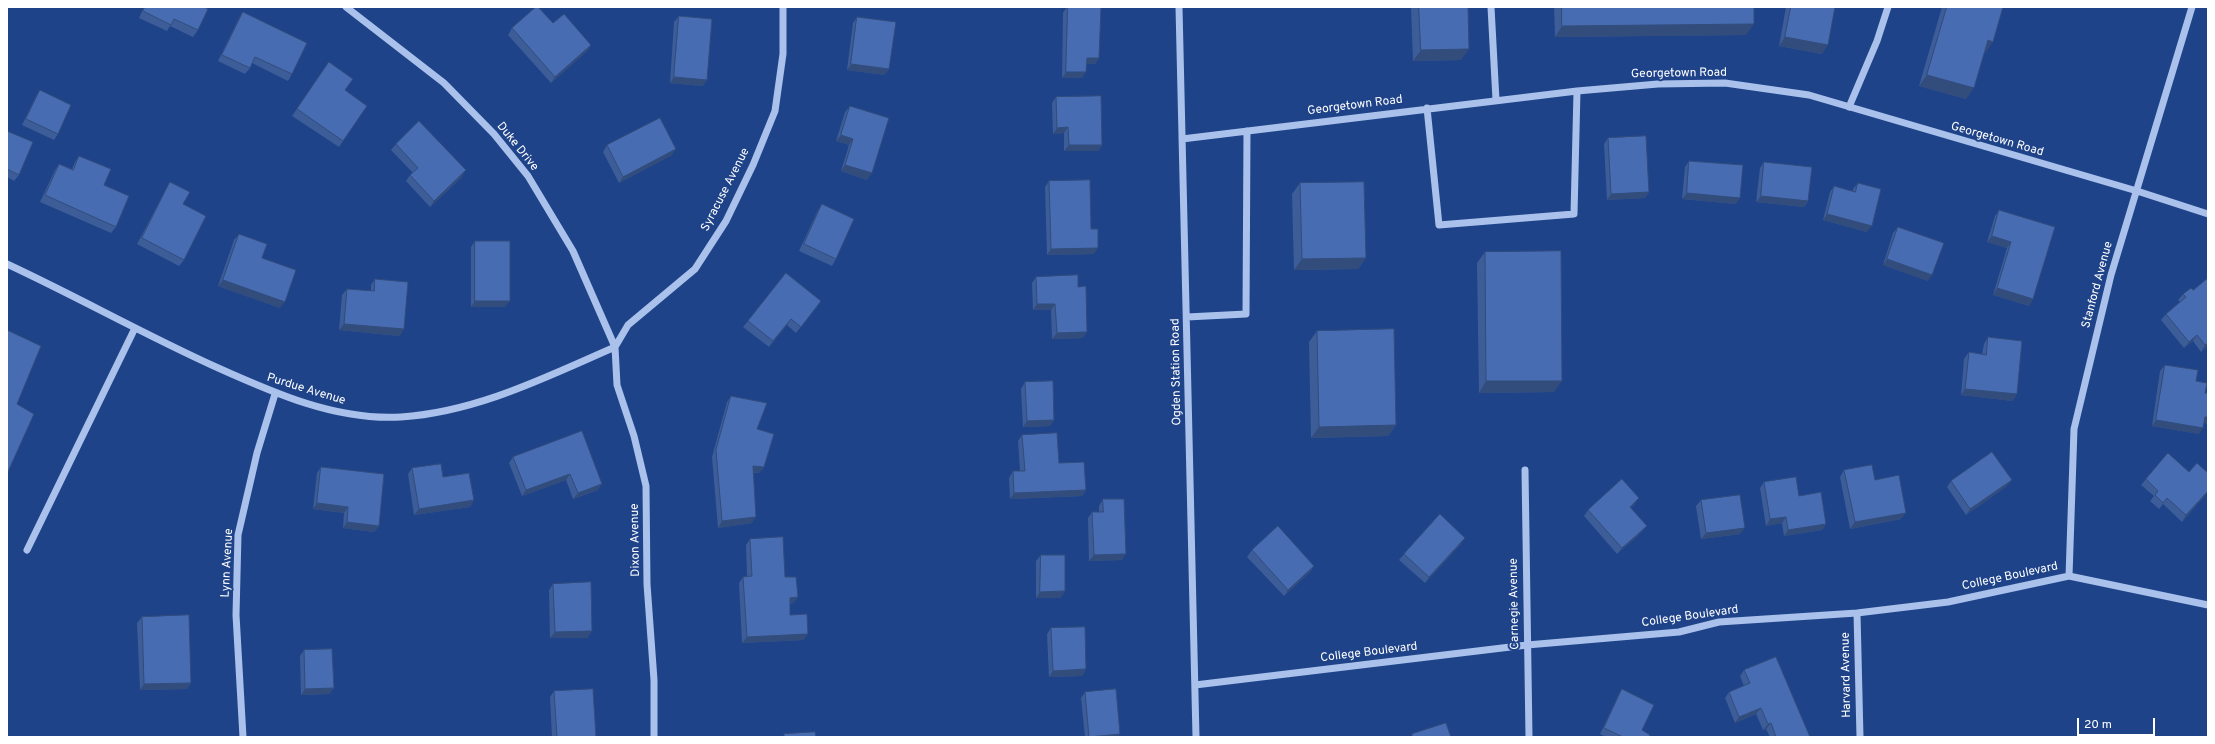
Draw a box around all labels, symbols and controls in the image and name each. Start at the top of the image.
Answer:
street label: Georgetown Road [1631,66,1727,82]
street label: Georgetown Road [1307,93,1403,119]
street label: Duke Drive [493,120,541,174]
street label: Georgetown Road [1949,120,2045,160]
street label: Syracuse Avenue [699,146,753,234]
street label: Stanford Avenue [2080,240,2116,330]
street label: Ogden Station Road [1169,318,1185,426]
street label: Purdue Avenue [265,371,347,409]
street label: Dixon Avenue [628,503,644,577]
street label: Lynn Avenue [219,528,237,598]
street label: Carnegie Avenue [1507,558,1523,650]
street label: College Boulevard [1961,560,2059,594]
street label: College Boulevard [1641,603,1739,631]
street label: Harvard Avenue [1839,632,1855,718]
street label: College Boulevard [1320,640,1418,666]
scale bar [2079,710,2157,736]
text: 20 m [2084,717,2112,733]

